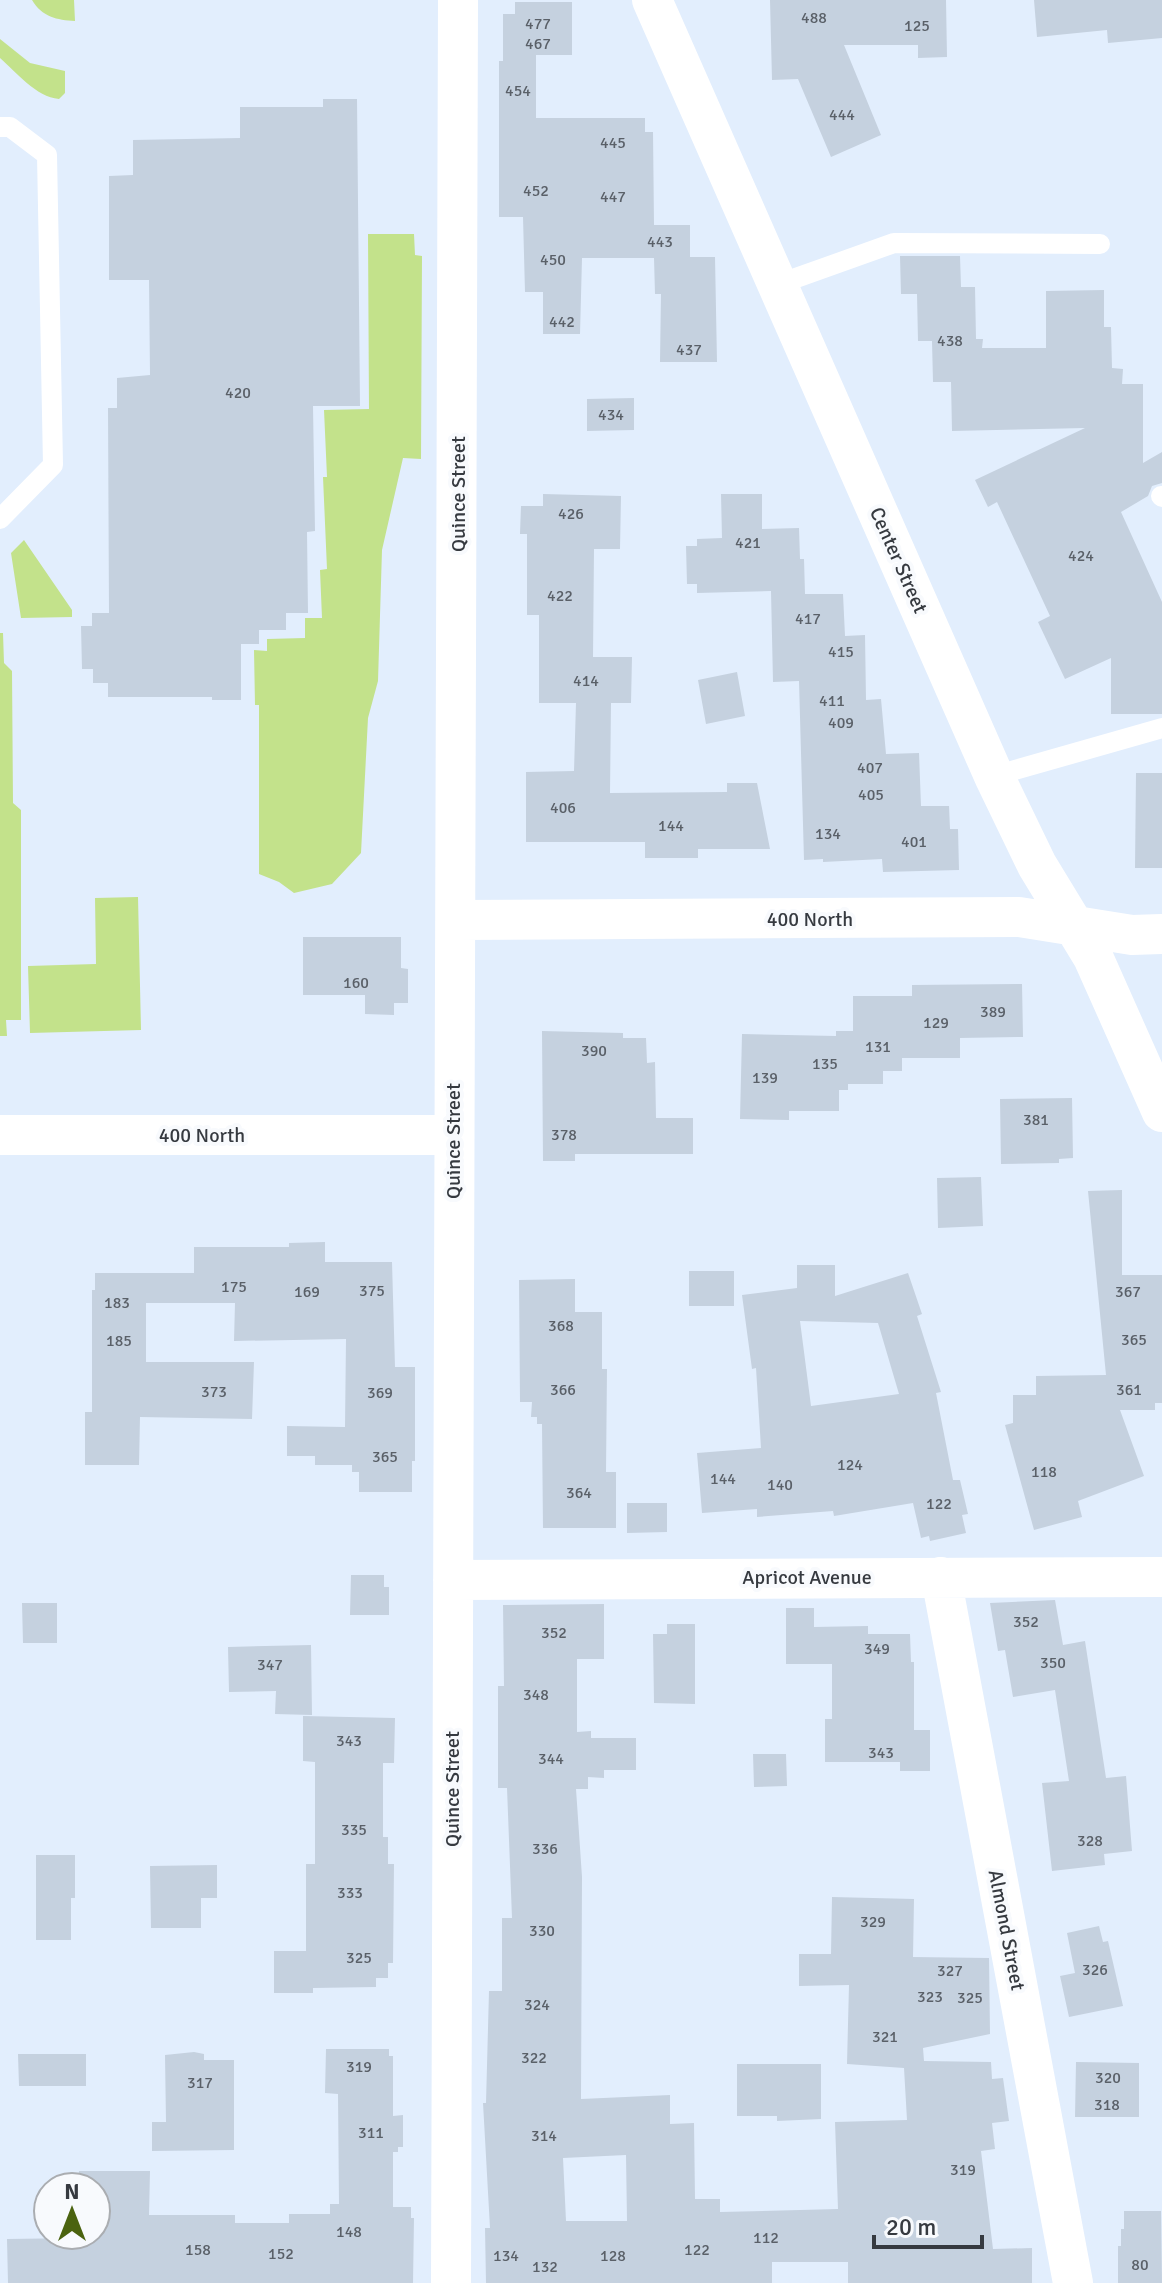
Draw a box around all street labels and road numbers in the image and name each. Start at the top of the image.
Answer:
street label: Quince Street [446,436,471,552]
street label: Center Street [864,503,933,617]
street label: 400 North [767,907,853,932]
street label: Quince Street [441,1083,466,1199]
street label: 400 North [159,1123,245,1148]
street label: Apricot Avenue [742,1565,872,1590]
street label: Quince Street [440,1731,465,1847]
street label: Almond Street [983,1868,1030,1992]

